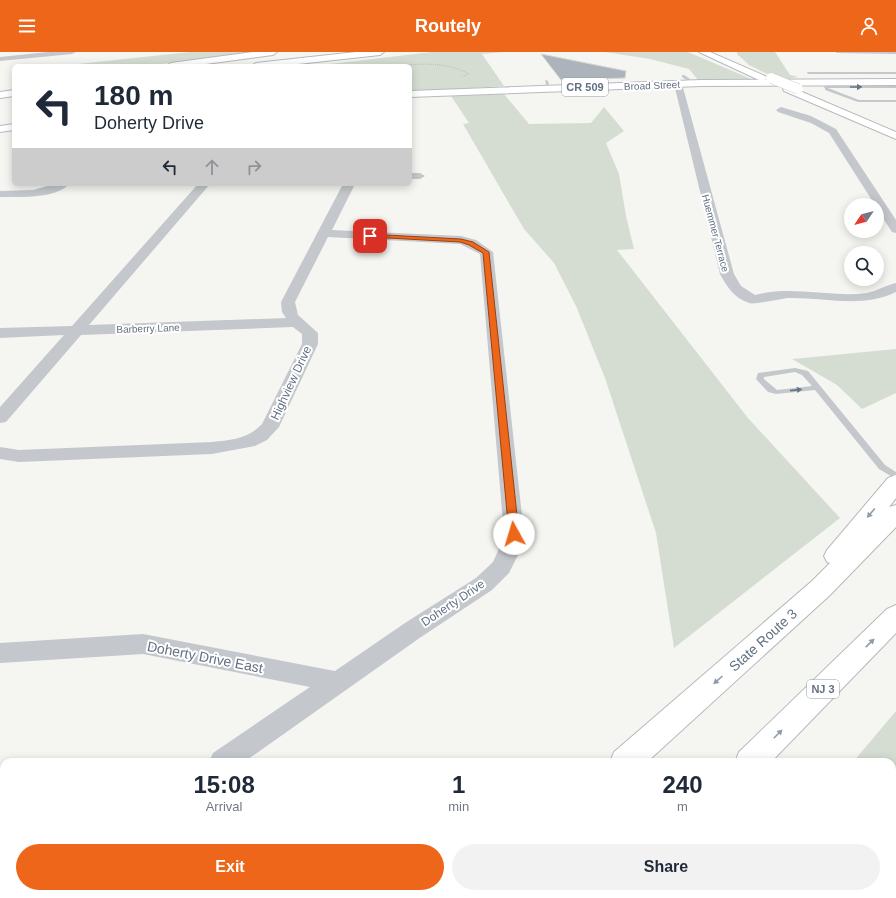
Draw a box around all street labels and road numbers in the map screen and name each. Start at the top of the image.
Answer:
road number: CR 509 [562,78,608,96]
street label: Broad Street [624,79,680,92]
street label: Huemmer Terrace [700,193,731,274]
street label: Barberry Lane [116,322,180,335]
street label: Highview Drive [268,343,314,422]
street label: Doherty Drive [419,577,488,629]
street label: State Route 3 [726,605,800,675]
street label: Doherty Drive East [146,638,264,676]
road number: NJ 3 [807,680,839,698]

